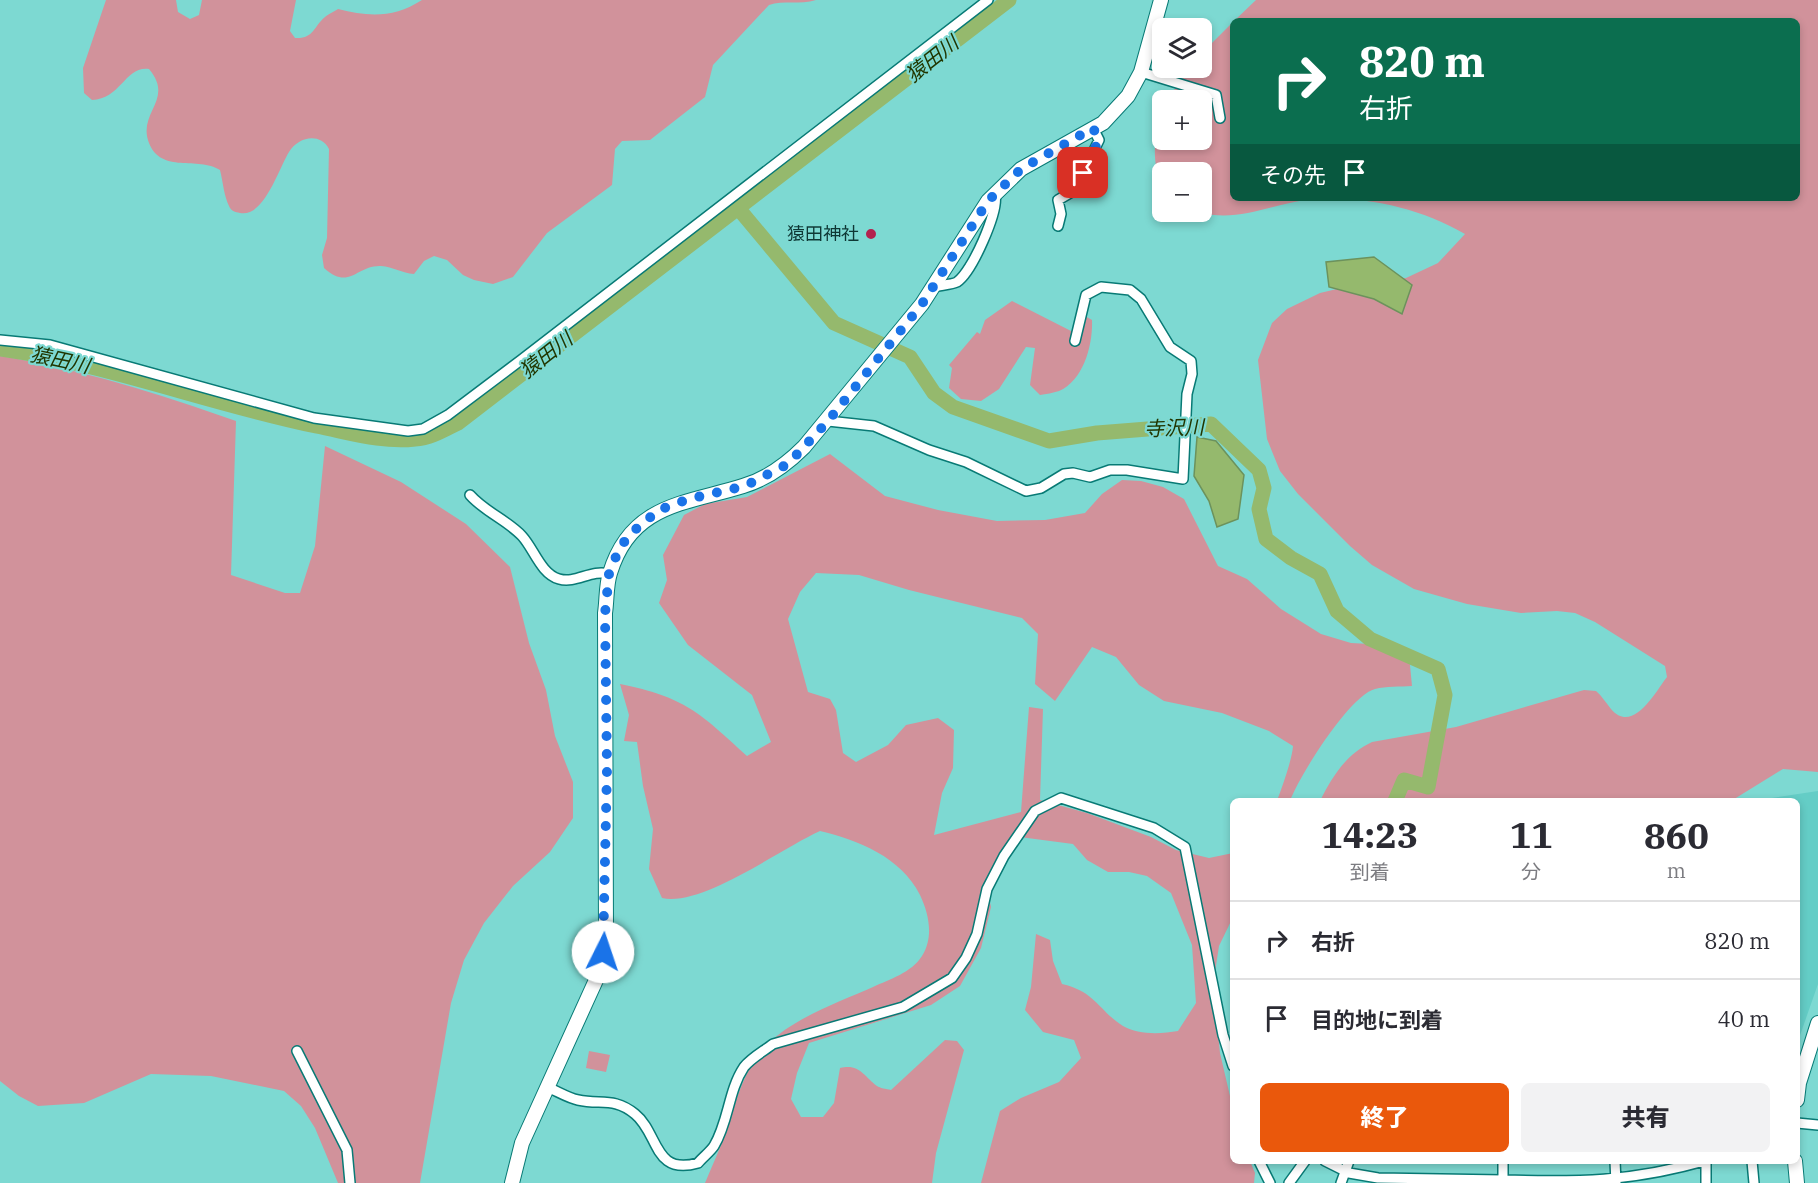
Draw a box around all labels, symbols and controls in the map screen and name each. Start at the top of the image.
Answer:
map controls [1152,18,1212,222]
button: layers [1152,18,1212,78]
water label: 猿田川 [900,28,965,88]
text: 820 m [1359,34,1485,89]
icon: right [1260,42,1338,120]
button: + [1152,90,1212,150]
text: 右折 [1359,90,1413,125]
pin [1057,147,1108,198]
icon: arrive [1066,156,1099,189]
icon: arrive [1338,156,1371,189]
text: その先 [1260,160,1326,189]
button: − [1152,162,1212,222]
place label: 猿田神社 [787,222,859,245]
marker: 猿田神社 [864,227,878,241]
water label: 猿田川 [514,324,579,384]
water label: 猿田川 [28,340,94,379]
water label: 寺沢川 [1144,413,1206,442]
text: 14:23 [1321,811,1418,858]
text: 11 [1510,811,1553,858]
text: 860 [1644,812,1709,859]
text: m [1667,857,1686,884]
text: 到着 [1350,858,1390,885]
text: 分 [1521,858,1541,885]
position arrow [571,920,635,984]
icon: right [1260,924,1293,957]
text: 820 m [1704,926,1770,955]
text: 右折 [1311,927,1355,956]
icon: arrive [1260,1002,1293,1035]
text: 40 m [1718,1004,1770,1033]
text: 目的地に到着 [1311,1005,1443,1034]
button: 終了 [1260,1083,1509,1152]
button: 共有 [1521,1083,1770,1152]

